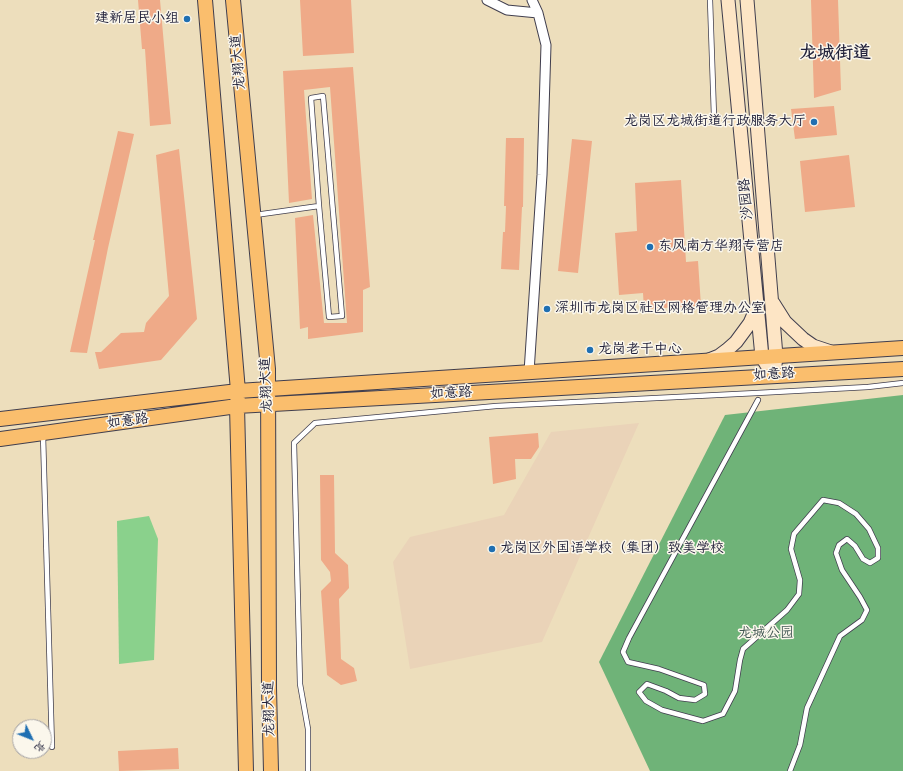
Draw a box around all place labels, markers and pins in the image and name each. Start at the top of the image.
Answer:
place label: 建新居民小组 [95,11,179,27]
marker: 建新居民小组 [182,14,192,24]
place label: 龙岗区龙城街道行政服务大厅 [624,114,806,130]
marker: 龙岗区龙城街道行政服务大厅 [809,117,819,127]
place label: 东风南方华翔专营店 [658,239,784,255]
marker: 东风南方华翔专营店 [645,242,655,252]
place label: 深圳市龙岗区社区网格管理办公室 [555,301,765,317]
marker: 深圳市龙岗区社区网格管理办公室 [542,304,552,314]
place label: 龙岗老干中心 [598,342,682,358]
marker: 龙岗老干中心 [585,345,595,355]
place label: 龙岗区外国语学校（集团）致美学校 [500,541,724,557]
marker: 龙岗区外国语学校（集团）致美学校 [487,544,497,554]

